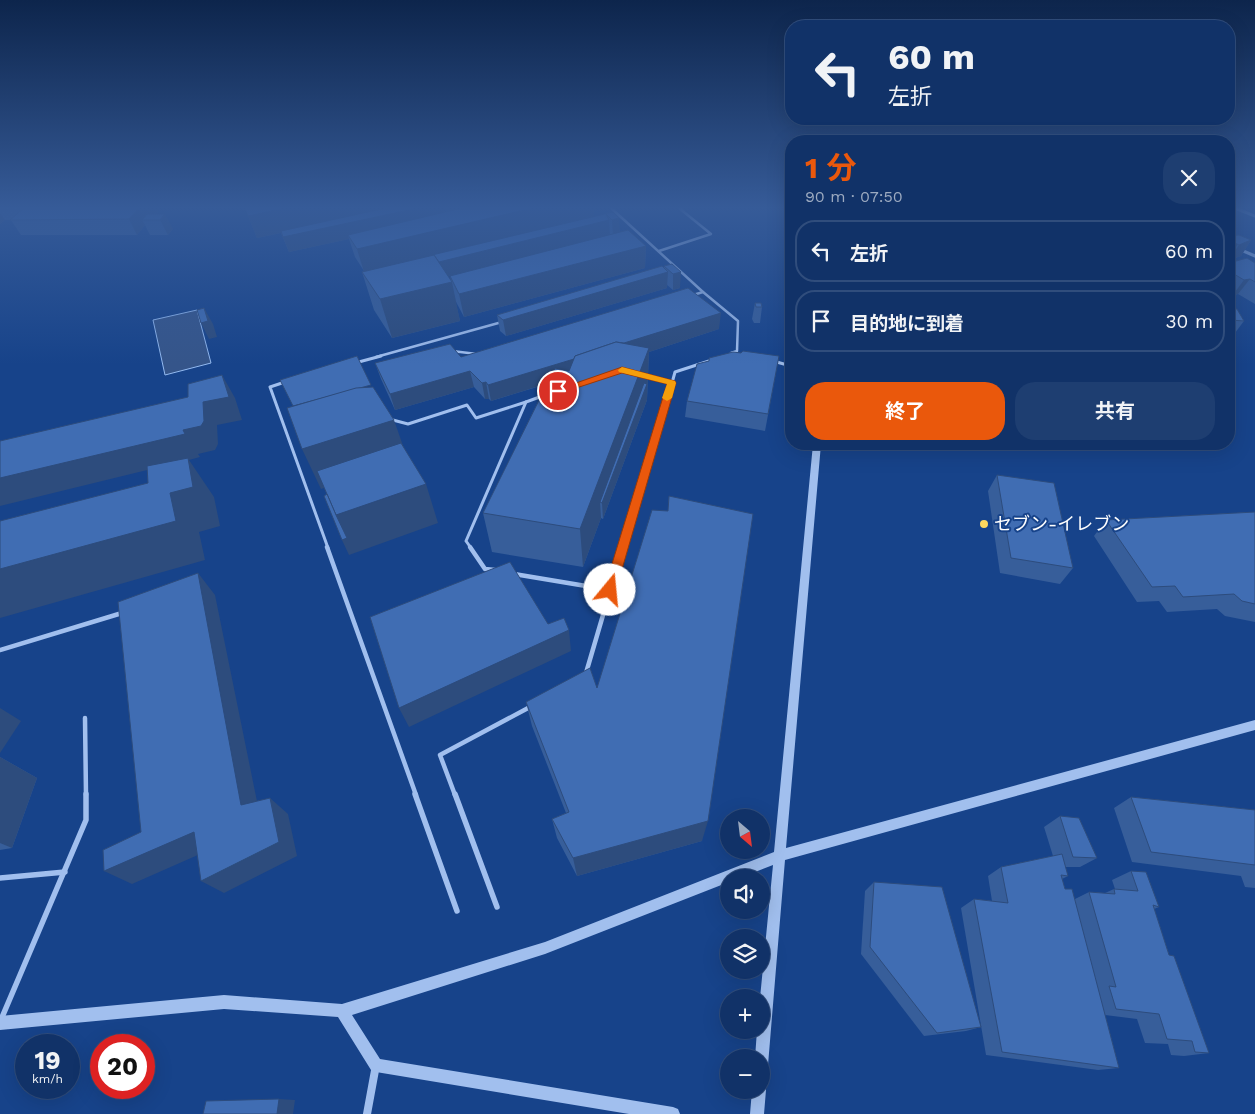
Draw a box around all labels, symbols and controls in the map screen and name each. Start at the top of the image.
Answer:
text: 60 m [888,36,975,78]
icon: left [805,40,870,105]
text: 左折 [888,84,932,109]
text: 1 分 [805,150,857,185]
button: close [1163,152,1215,204]
text: 90 m · 07:50 [805,187,903,206]
icon: left [807,237,835,265]
text: 60 m [1165,240,1213,263]
text: 左折 [850,242,888,265]
icon: arrive [807,307,835,335]
text: 30 m [1166,310,1213,333]
text: 目的地に到着 [850,312,964,335]
pin [537,370,579,412]
icon: arrive [544,377,572,405]
button: 終了 [805,382,1005,440]
button: 共有 [1015,382,1215,440]
place label: セブン-イレブン [994,513,1129,534]
marker: セブン-イレブン [978,518,990,530]
position arrow [583,563,635,615]
north arrow [720,809,770,859]
map controls [720,809,770,1099]
button: sound [720,869,770,919]
button: layers [720,929,770,979]
button: + [720,989,770,1039]
speed limit sign: 20 [90,1034,155,1099]
text: 19 [34,1046,61,1075]
button: − [720,1049,770,1099]
text: km/h [32,1072,63,1086]

